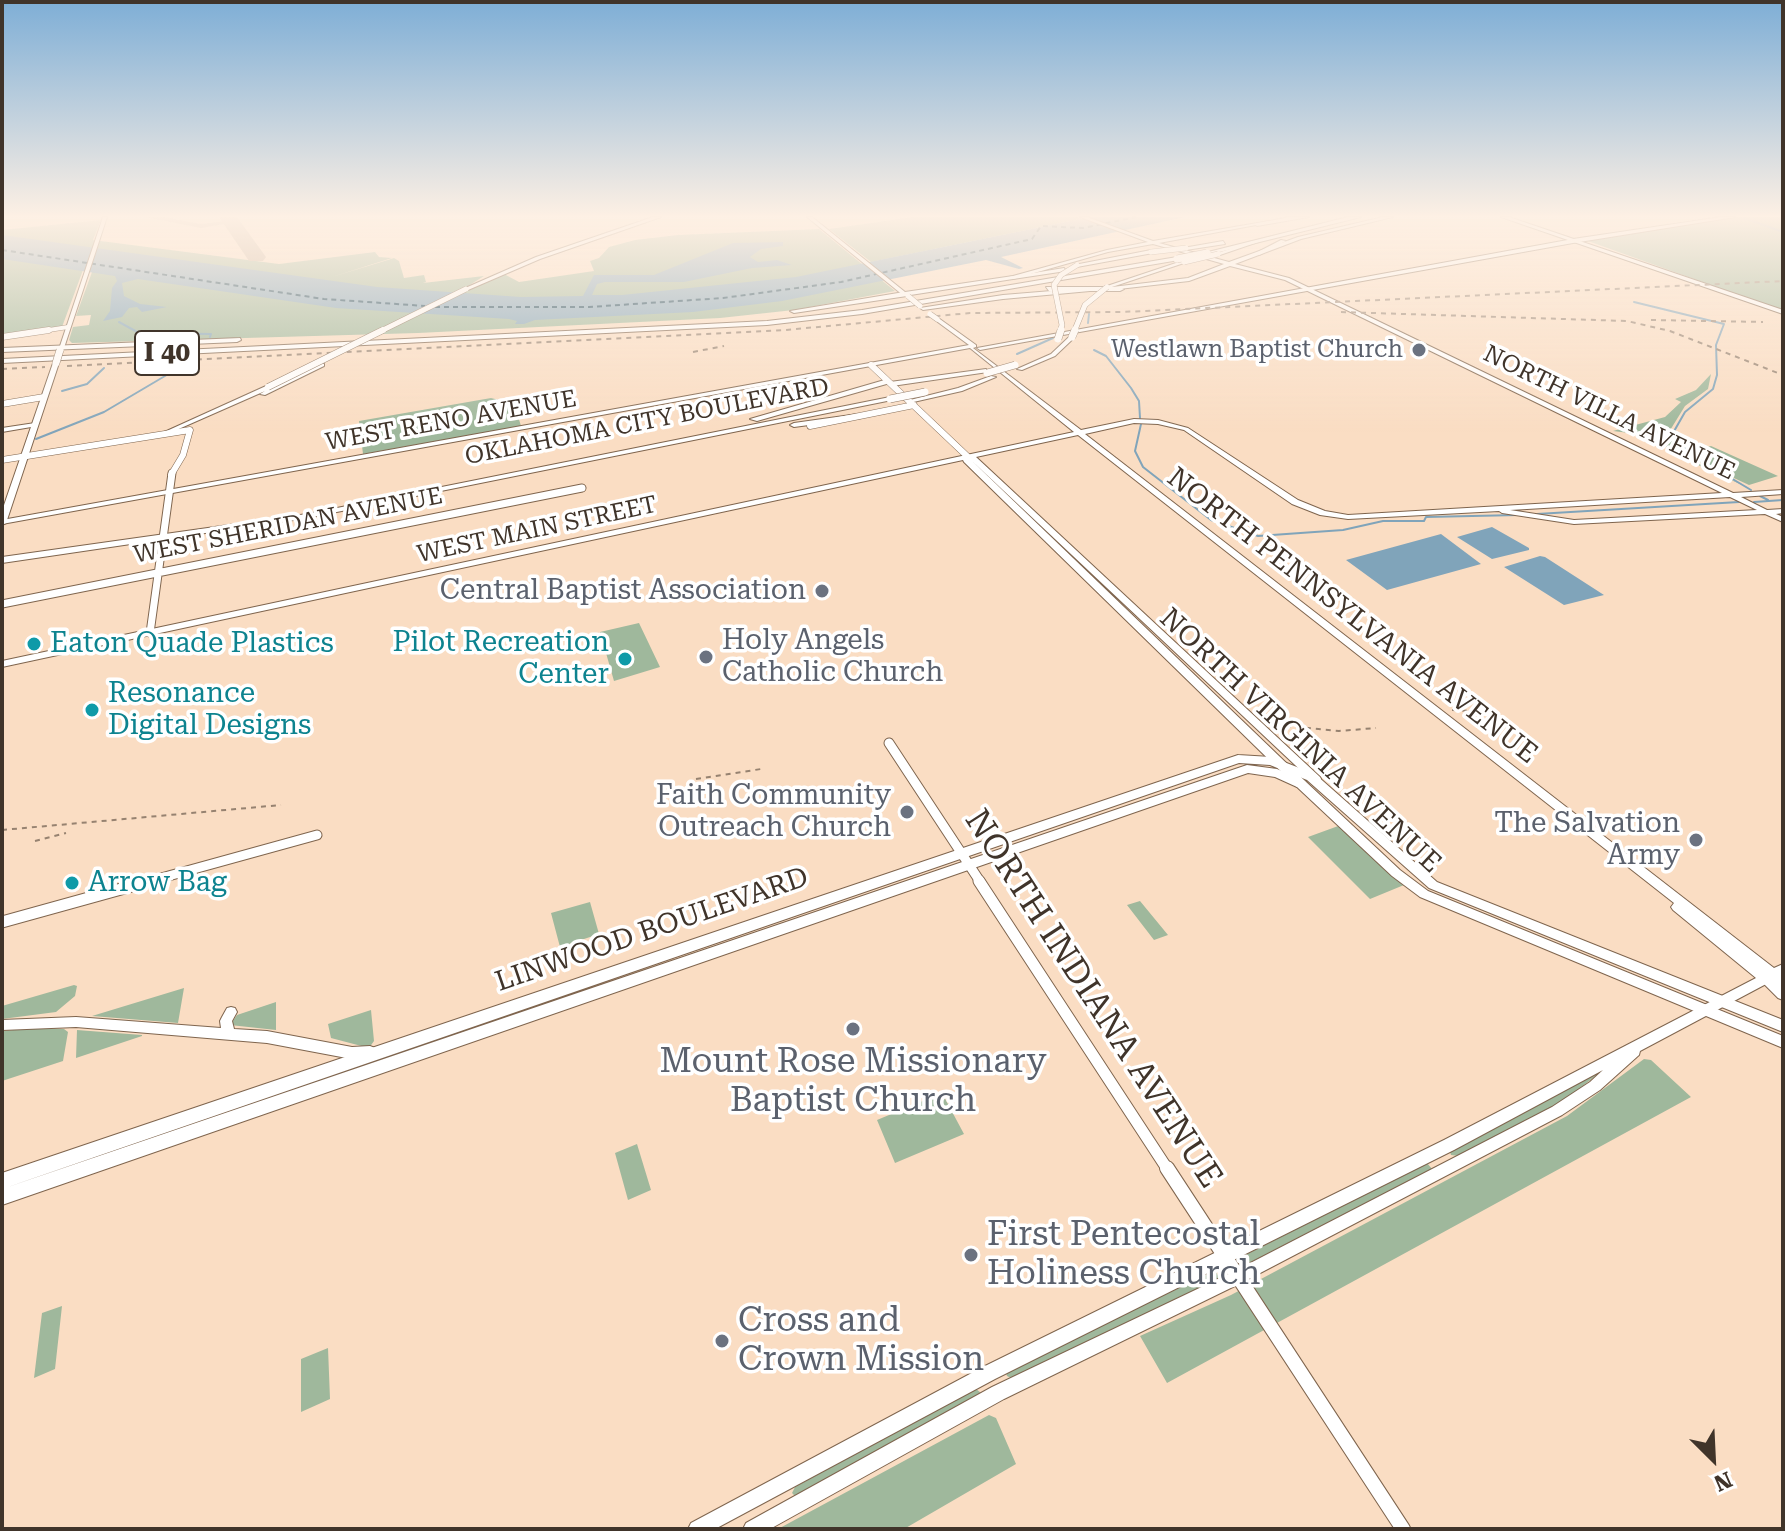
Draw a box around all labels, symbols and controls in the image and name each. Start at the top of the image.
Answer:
road number: I 40 [135,331,199,375]
place label: Westlawn Baptist Church [1111,336,1403,364]
street label: NORTH VILLA AVENUE [1478,339,1740,487]
marker: Westlawn Baptist Church [1410,341,1428,359]
street label: OKLAHOMA CITY BOULEVARD [463,373,831,471]
street label: WEST RENO AVENUE [323,385,579,457]
street label: NORTH PENNSYLVANIA AVENUE [1160,461,1544,771]
street label: WEST SHERIDAN AVENUE [131,482,445,570]
street label: WEST MAIN STREET [414,491,660,569]
place label: Central Baptist Association [440,574,806,608]
marker: Central Baptist Association [813,582,831,600]
street label: NORTH VIRGINIA AVENUE [1152,602,1448,880]
place label: Holy Angels Catholic Church [722,624,943,690]
place label: Pilot Recreation Center [392,626,609,692]
place label: Eaton Quade Plastics [50,627,334,661]
marker: Eaton Quade Plastics [25,635,43,653]
marker: Holy Angels Catholic Church [697,648,715,666]
marker: Pilot Recreation Center [616,650,634,668]
place label: Resonance Digital Designs [108,677,311,743]
marker: Resonance Digital Designs [83,701,101,719]
place label: Faith Community Outreach Church [656,779,891,845]
street label: NORTH INDIANA AVENUE [955,802,1231,1196]
marker: Faith Community Outreach Church [898,803,916,821]
place label: The Salvation Army [1494,807,1680,873]
marker: The Salvation Army [1687,831,1705,849]
street label: LINWOOD BOULEVARD [491,861,813,999]
place label: Arrow Bag [88,866,227,900]
marker: Arrow Bag [63,874,81,892]
marker: Mount Rose Missionary Baptist Church [844,1020,862,1038]
place label: Mount Rose Missionary Baptist Church [660,1042,1046,1122]
place label: First Pentecostal Holiness Church [987,1215,1260,1294]
marker: First Pentecostal Holiness Church [962,1246,980,1264]
place label: Cross and Crown Mission [738,1301,984,1380]
marker: Cross and Crown Mission [713,1332,731,1350]
north arrow [1673,1419,1753,1499]
text: N [1710,1467,1736,1496]

